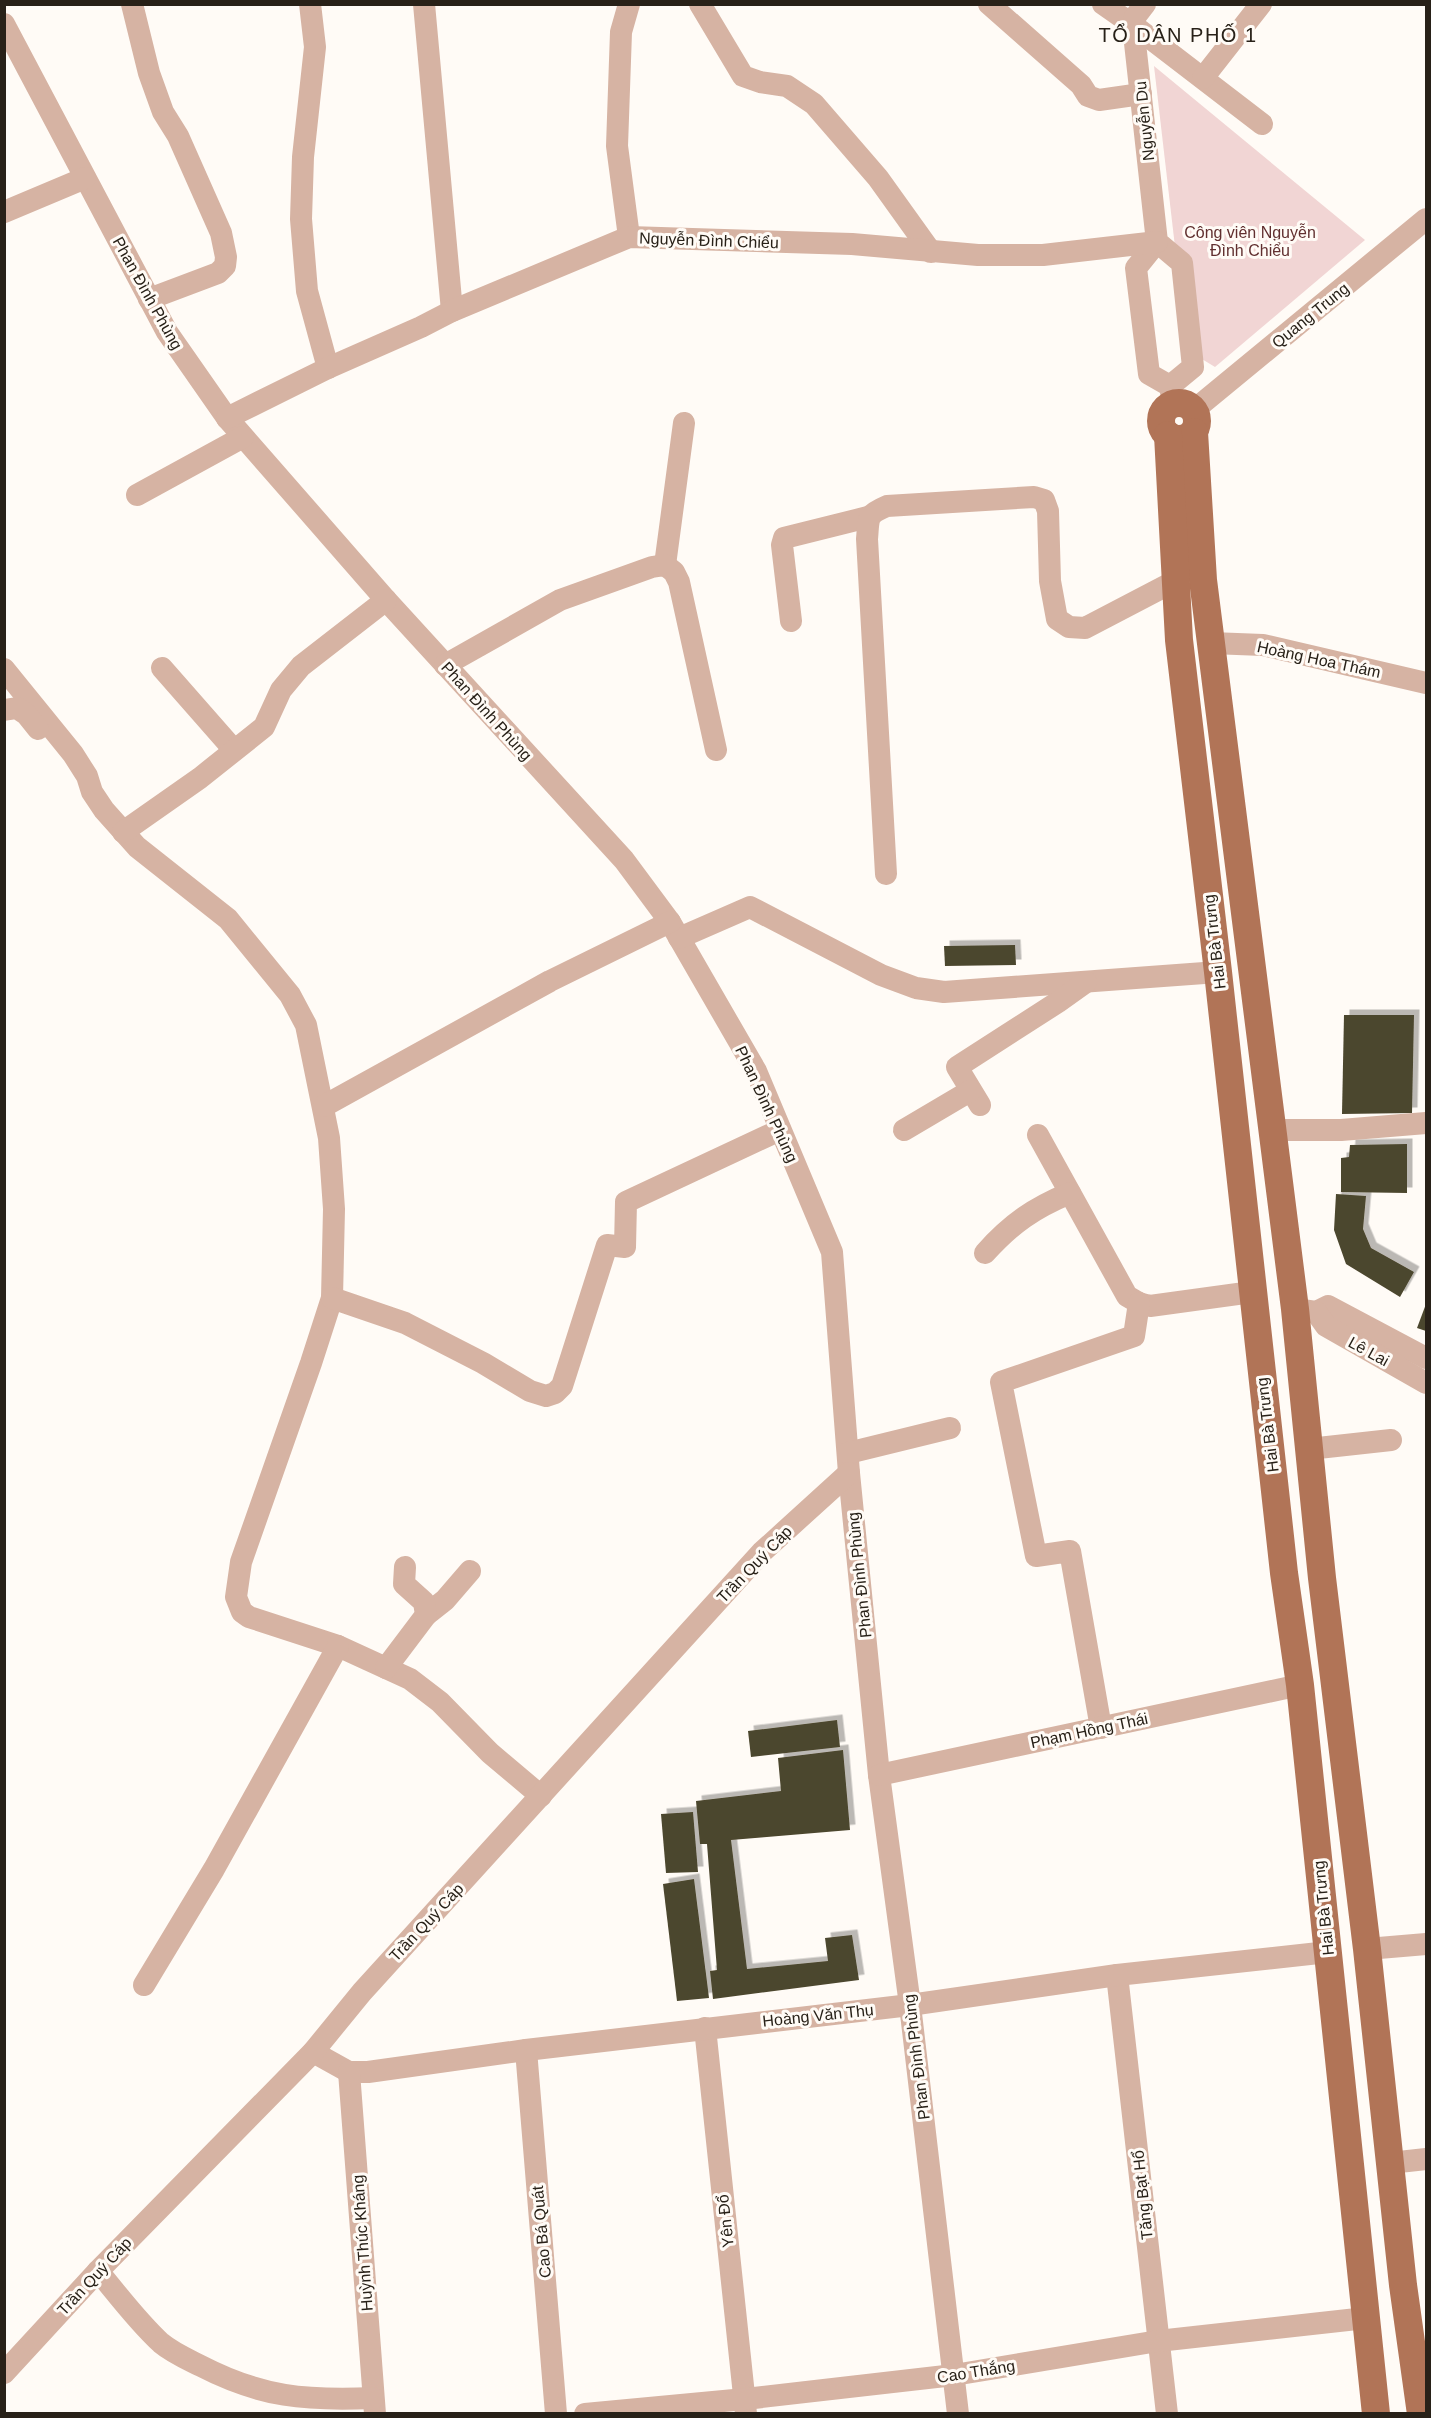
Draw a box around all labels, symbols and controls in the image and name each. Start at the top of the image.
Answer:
district label: TỔ DÂN PHỐ 1 [1098,23,1258,46]
street label: Nguyễn Du [1131,80,1157,162]
park label: Công viên Nguyễn Đình Chiểu [1184,223,1316,259]
street label: Nguyễn Đình Chiểu [639,229,779,251]
street label: Phan Đình Phùng [110,234,186,353]
street label: Quang Trung [1269,279,1352,351]
street label: Hoàng Hoa Thám [1256,638,1382,681]
street label: Phan Đình Phùng [438,659,535,764]
street label: Hai Bà Trưng [1200,894,1229,990]
street label: Phan Đình Phùng [732,1043,801,1165]
street label: Lê Lai [1346,1333,1392,1369]
street label: Hai Bà Trưng [1253,1377,1282,1473]
street label: Phan Đình Phùng [844,1511,875,1639]
street label: Trần Quý Cáp [714,1522,795,1606]
street label: Phạm Hồng Thái [1029,1710,1149,1751]
street label: Hai Bà Trưng [1310,1860,1337,1956]
street label: Trần Quý Cáp [386,1880,467,1965]
street label: Phan Đình Phùng [900,1993,933,2121]
street label: Hoàng Văn Thụ [762,2001,875,2030]
street label: Tăng Bạt Hổ [1129,2149,1156,2241]
street label: Huỳnh Thúc Kháng [349,2174,376,2312]
street label: Cao Bá Quát [529,2185,554,2279]
street label: Yên Đổ [714,2193,737,2248]
street label: Trần Quý Cáp [54,2234,135,2319]
street label: Cao Thắng [936,2356,1016,2386]

